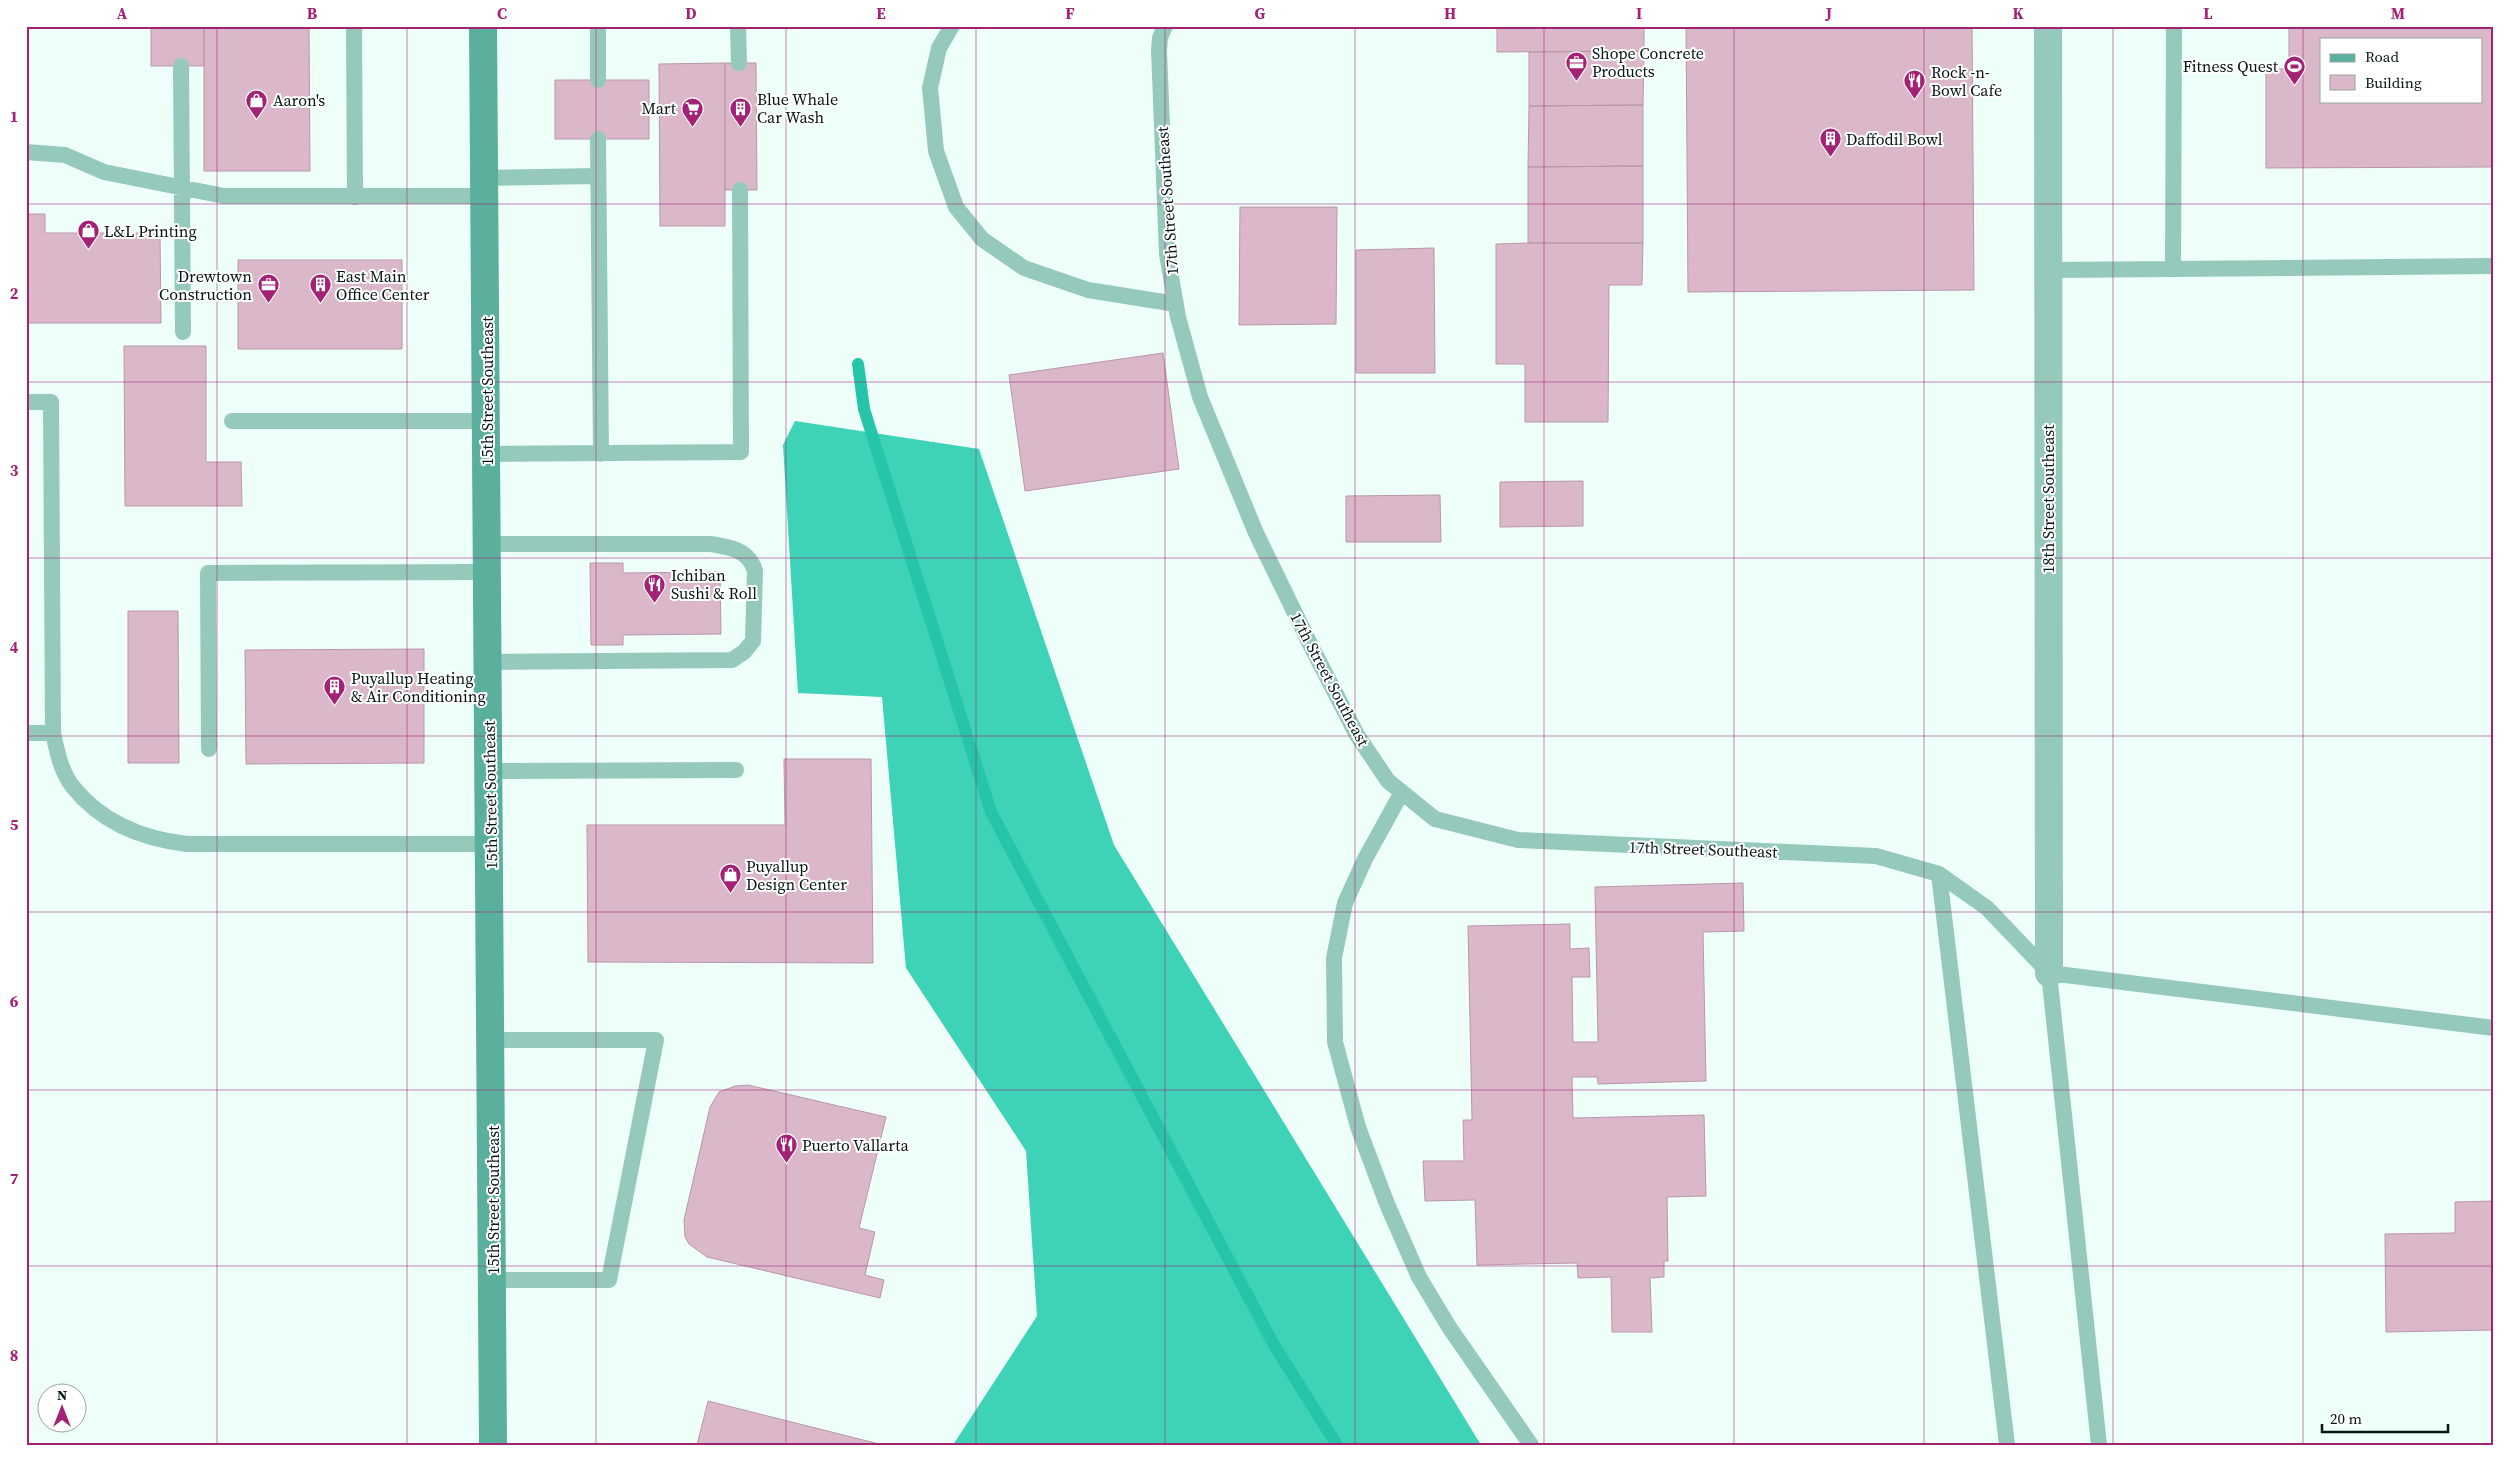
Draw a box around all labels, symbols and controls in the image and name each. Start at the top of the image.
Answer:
text: A [117,2,128,24]
text: B [307,2,318,24]
text: C [497,2,507,24]
text: D [685,2,697,24]
text: E [876,2,886,24]
text: F [1065,2,1075,24]
text: G [1255,2,1266,24]
text: H [1444,2,1456,24]
text: I [1636,2,1642,24]
text: J [1825,2,1832,24]
text: K [2012,2,2024,24]
text: L [2203,2,2213,24]
text: M [2391,2,2405,24]
legend [2320,38,2482,102]
place label: Shope Concrete Products [1592,42,1704,82]
text: Road [2365,46,2399,67]
office icon: Shope Concrete Products [1564,50,1588,81]
sports icon: Fitness Quest [2282,54,2306,85]
place label: Fitness Quest [2183,55,2279,77]
place label: Rock -n- Bowl Cafe [1931,61,2002,101]
restaurant icon: Rock -n- Bowl Cafe [1903,69,1927,100]
text: Building [2365,72,2422,93]
shop icon: Aaron's [245,88,269,119]
place label: Blue Whale Car Wash [757,88,838,128]
place label: Aaron's [273,89,325,111]
supermarket icon: Mart [680,96,704,127]
building icon: Blue Whale Car Wash [729,96,753,127]
place label: Mart [642,97,677,119]
text: 1 [10,105,18,127]
street label: 17th Street Southeast [1151,125,1183,276]
building icon: Daffodil Bowl [1818,127,1842,158]
place label: Daffodil Bowl [1846,128,1943,150]
shop icon: L&L Printing [76,219,100,250]
place label: L&L Printing [104,220,197,242]
place label: Drewtown Construction [159,265,252,305]
place label: East Main Office Center [336,265,430,305]
office icon: Drewtown Construction [256,273,280,304]
building icon: East Main Office Center [308,273,332,304]
text: 2 [10,282,19,304]
street label: 15th Street Southeast [476,316,498,465]
street label: 18th Street Southeast [2037,424,2059,573]
text: 3 [10,459,19,481]
place label: Ichiban Sushi & Roll [671,564,757,604]
restaurant icon: Ichiban Sushi & Roll [643,572,667,603]
street label: 17th Street Southeast [1285,608,1375,751]
text: 4 [10,636,19,658]
place label: Puyallup Heating & Air Conditioning [351,667,486,707]
building icon: Puyallup Heating & Air Conditioning [323,675,347,706]
street label: 15th Street Southeast [478,720,502,870]
text: 5 [10,813,19,835]
street label: 17th Street Southeast [1628,835,1779,863]
place label: Puyallup Design Center [746,855,847,895]
shop icon: Puyallup Design Center [718,863,742,894]
text: 6 [10,990,19,1012]
street label: 15th Street Southeast [482,1125,504,1274]
restaurant icon: Puerto Vallarta [774,1133,798,1164]
place label: Puerto Vallarta [802,1134,909,1156]
text: 7 [10,1167,19,1189]
text: 8 [10,1344,18,1366]
north arrow [38,1384,88,1434]
text: N [57,1385,67,1405]
scale bar [2322,1401,2449,1433]
text: 20 m [2330,1408,2362,1429]

